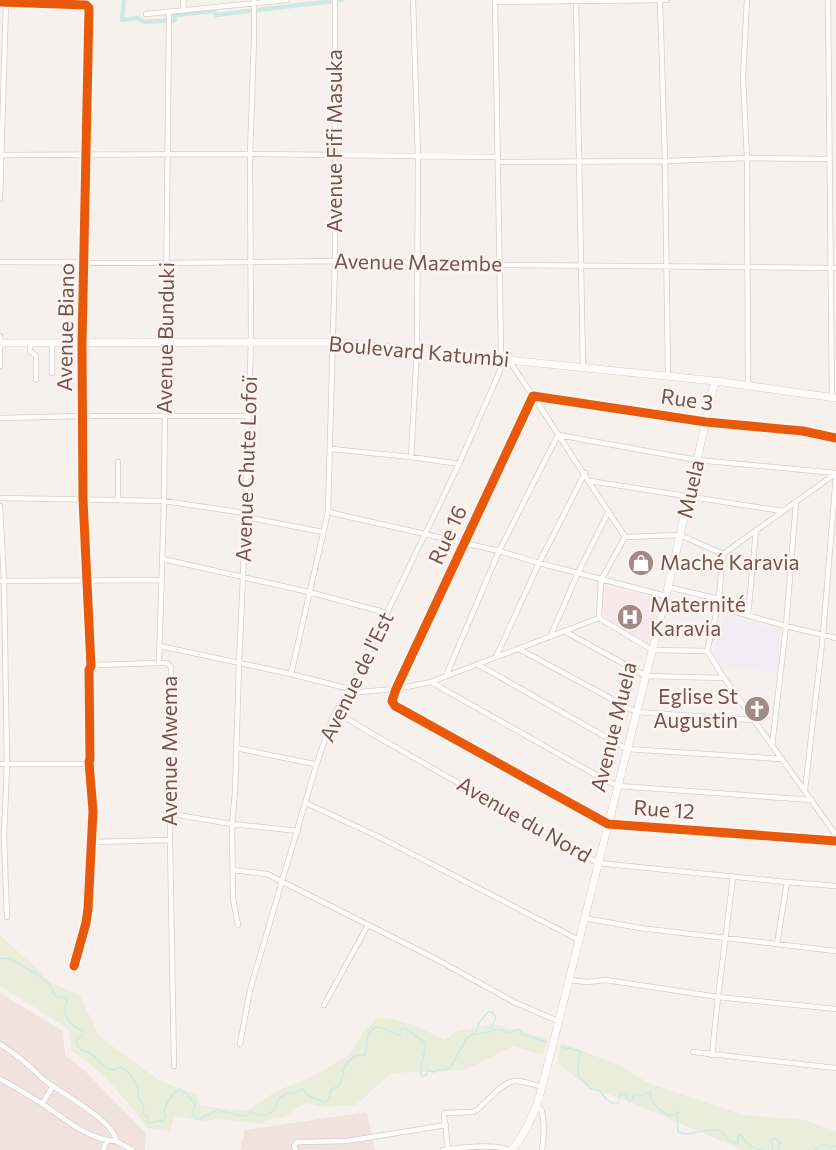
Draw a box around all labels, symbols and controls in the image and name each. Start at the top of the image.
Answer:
street label: Avenue Fifi Masuka [321,49,346,233]
street label: Avenue Mazembe [334,248,502,275]
street label: Avenue Biano [51,262,78,391]
street label: Avenue Bunduki [151,262,178,414]
street label: Boulevard Katumbi [328,330,511,371]
street label: Avenue Chute Lofoï [230,375,261,562]
street label: Rue 3 [659,382,715,415]
street label: Muela [671,457,708,520]
street label: Rue 16 [422,501,471,568]
shop icon: Maché Karavia [626,548,656,578]
place label: Maché Karavia [660,549,800,574]
place label: Maternité Karavia [650,591,746,640]
hospital icon: Maternité Karavia [615,602,645,632]
street label: Avenue de l'Est [313,607,398,745]
street label: Avenue Muela [584,659,641,794]
street label: Avenue Mwema [156,676,181,826]
place label: Eglise St Augustin [653,683,738,732]
church icon: Eglise St Augustin [742,694,772,724]
street label: Avenue du Nord [453,770,596,867]
street label: Rue 12 [633,794,696,823]

